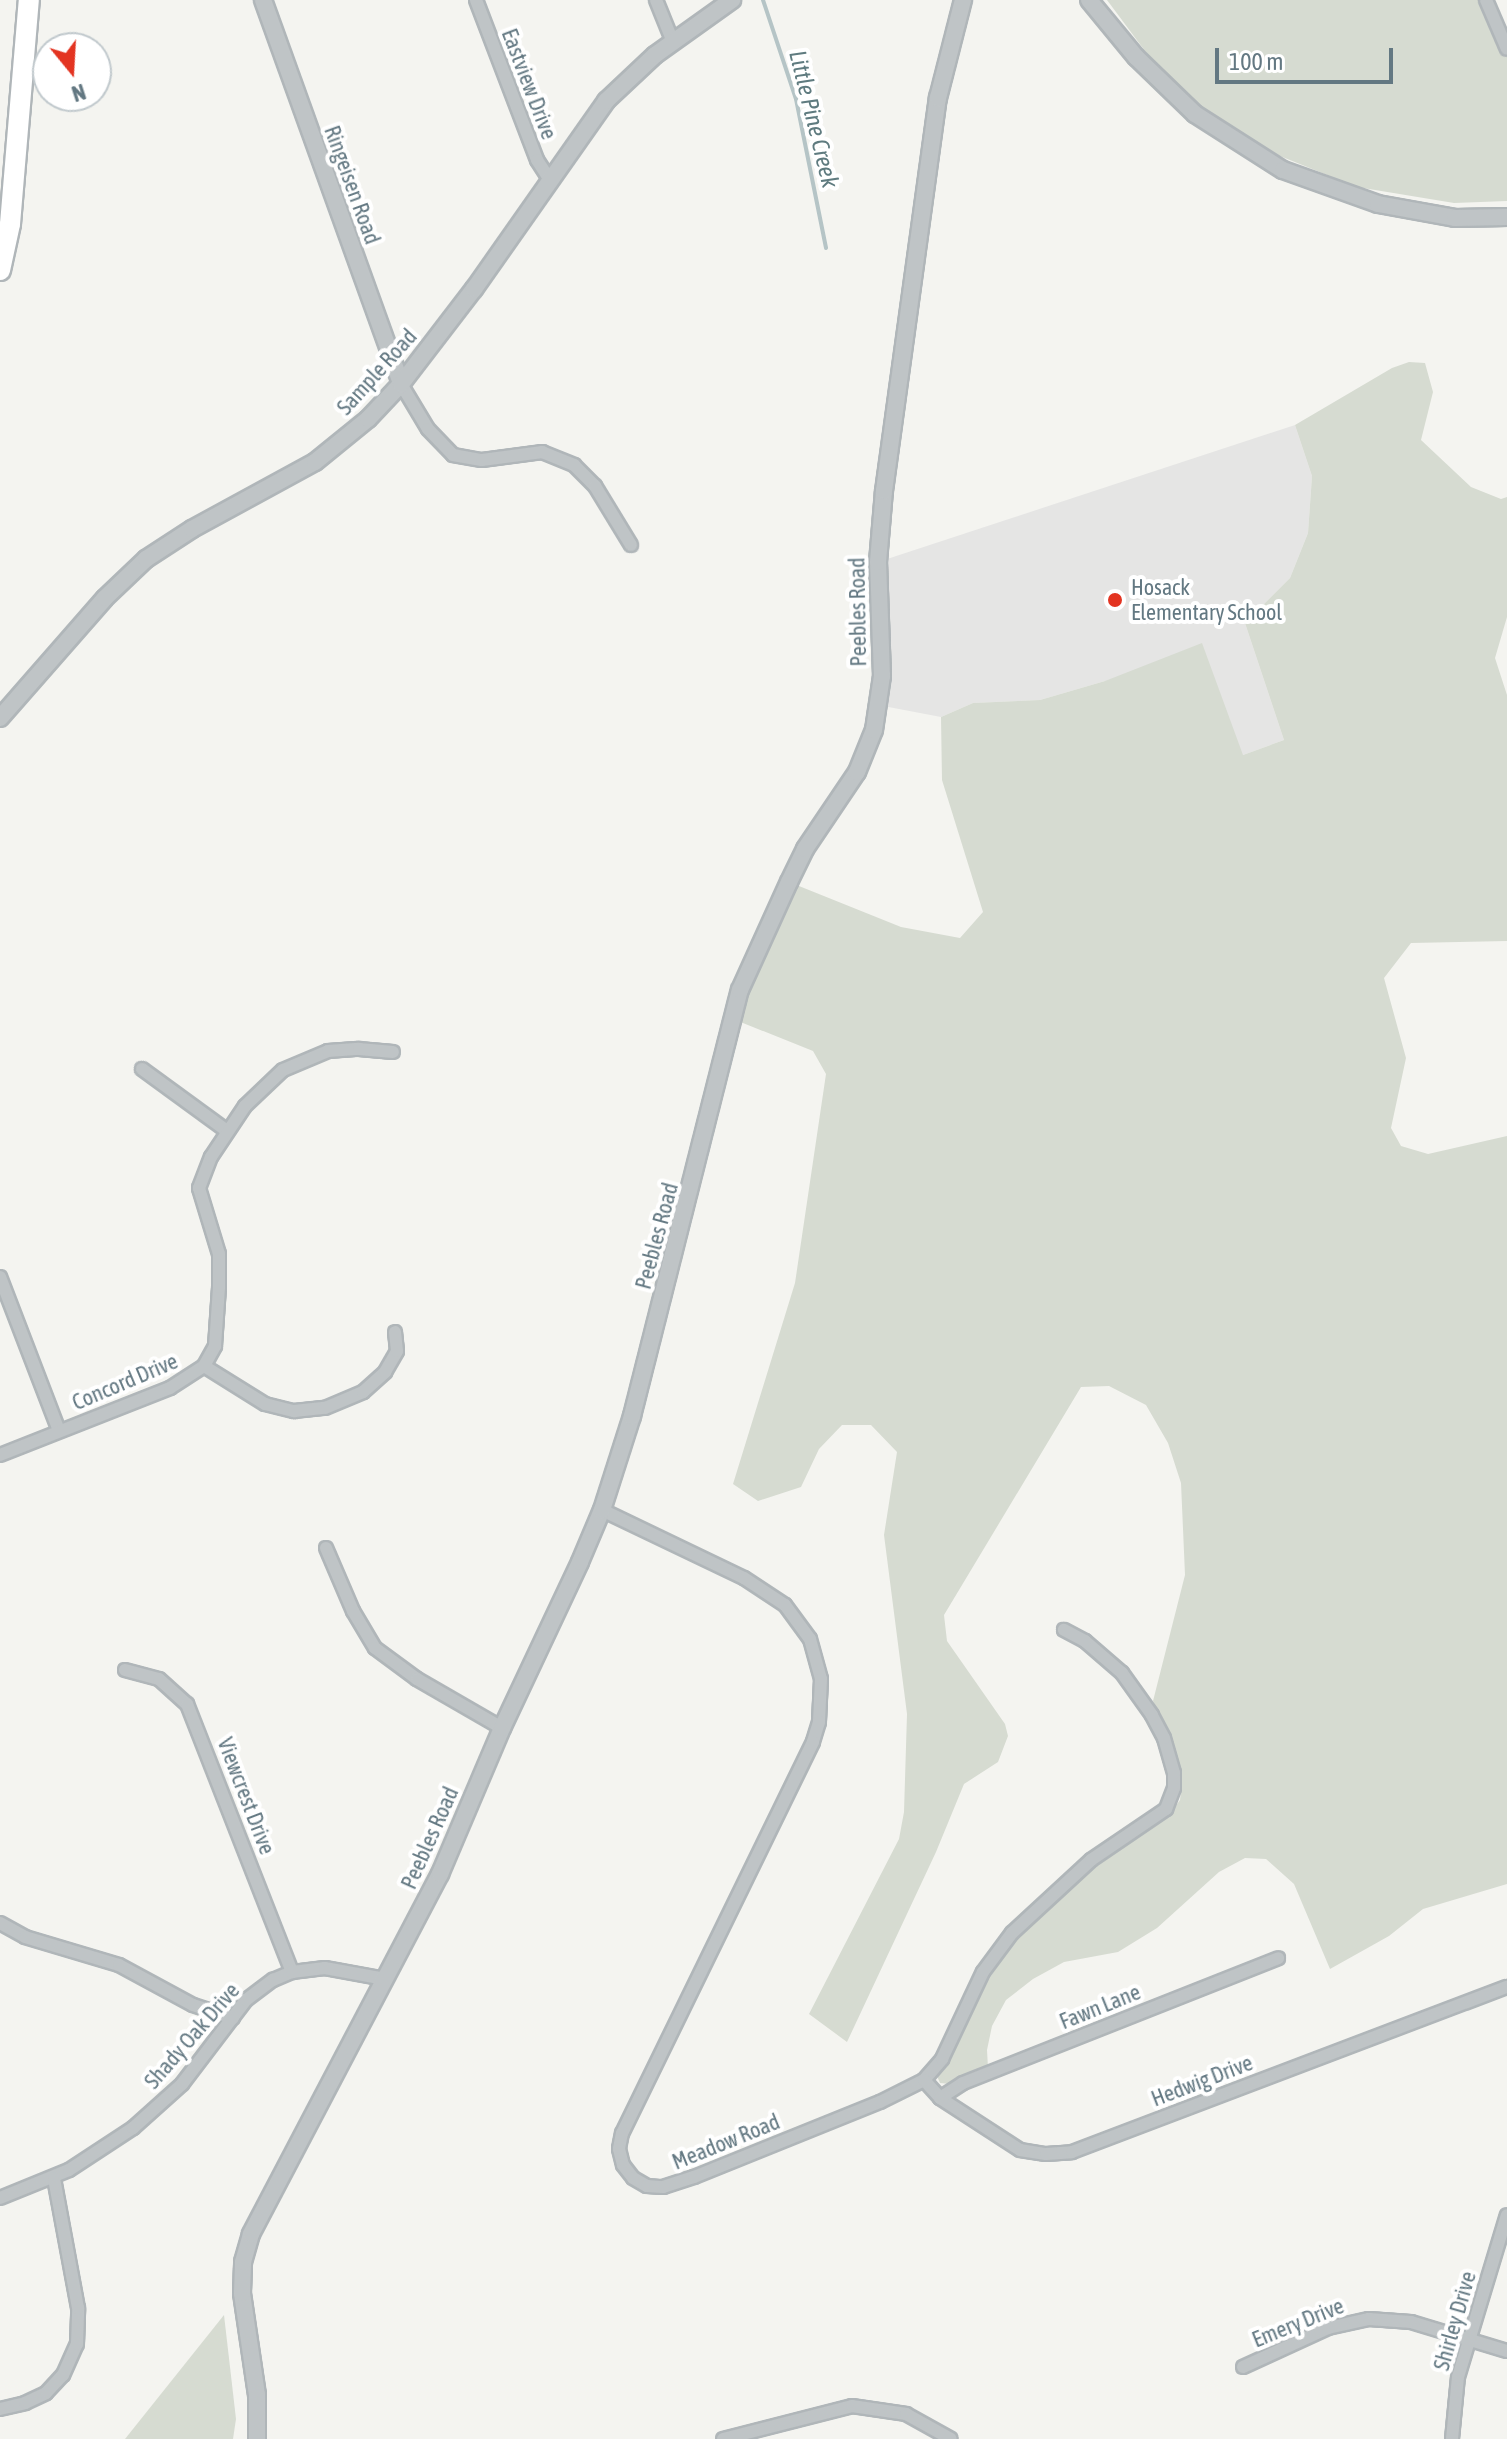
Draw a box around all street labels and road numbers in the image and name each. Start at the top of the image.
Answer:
street label: Eastview Drive [496,25,562,143]
street label: Ringeisen Road [318,122,386,248]
street label: Sample Road [332,324,422,420]
street label: Peebles Road [844,557,872,667]
street label: Peebles Road [630,1180,684,1292]
street label: Concord Drive [68,1348,182,1416]
street label: Viewcrest Drive [212,1734,280,1858]
street label: Peebles Road [396,1783,464,1893]
street label: Shady Oak Drive [139,1978,245,2094]
street label: Fawn Lane [1056,1979,1144,2035]
street label: Hedwig Drive [1148,2050,1256,2112]
street label: Meadow Road [668,2108,784,2176]
street label: Shirley Drive [1428,2269,1482,2373]
street label: Emery Drive [1248,2293,1348,2353]

